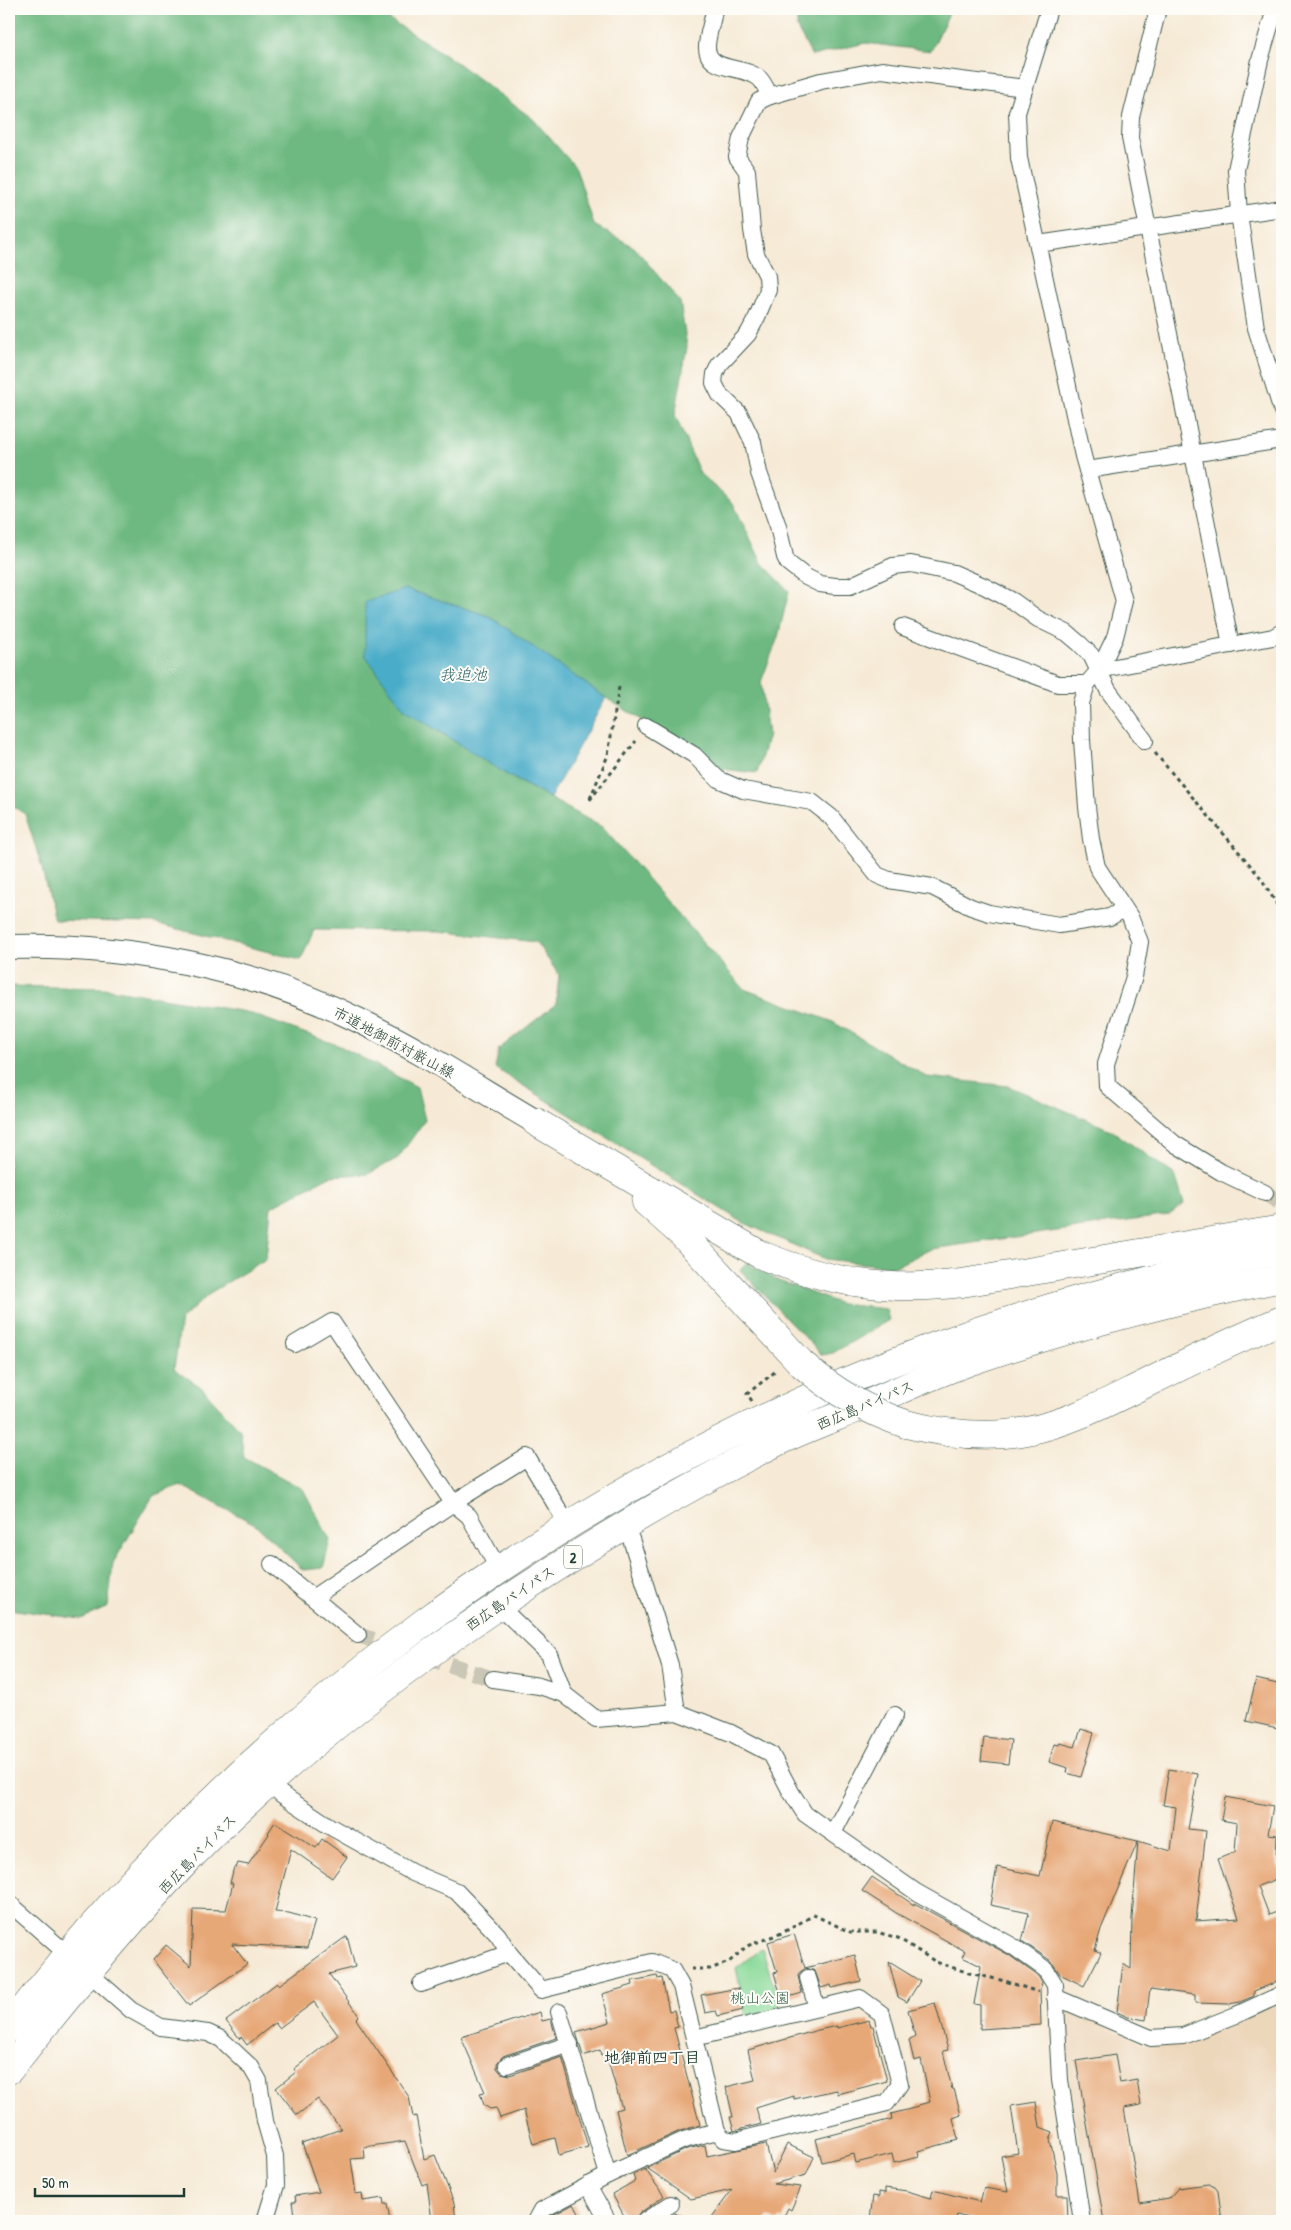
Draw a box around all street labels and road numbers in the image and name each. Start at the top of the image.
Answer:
street label: 市道地御前対厳山線 [329,1001,459,1083]
street label: 西広島バイパス [813,1375,917,1435]
road number: 2 [564,1545,582,1568]
street label: 西広島バイパス [461,1560,559,1636]
street label: 西広島バイパス [153,1809,241,1899]

